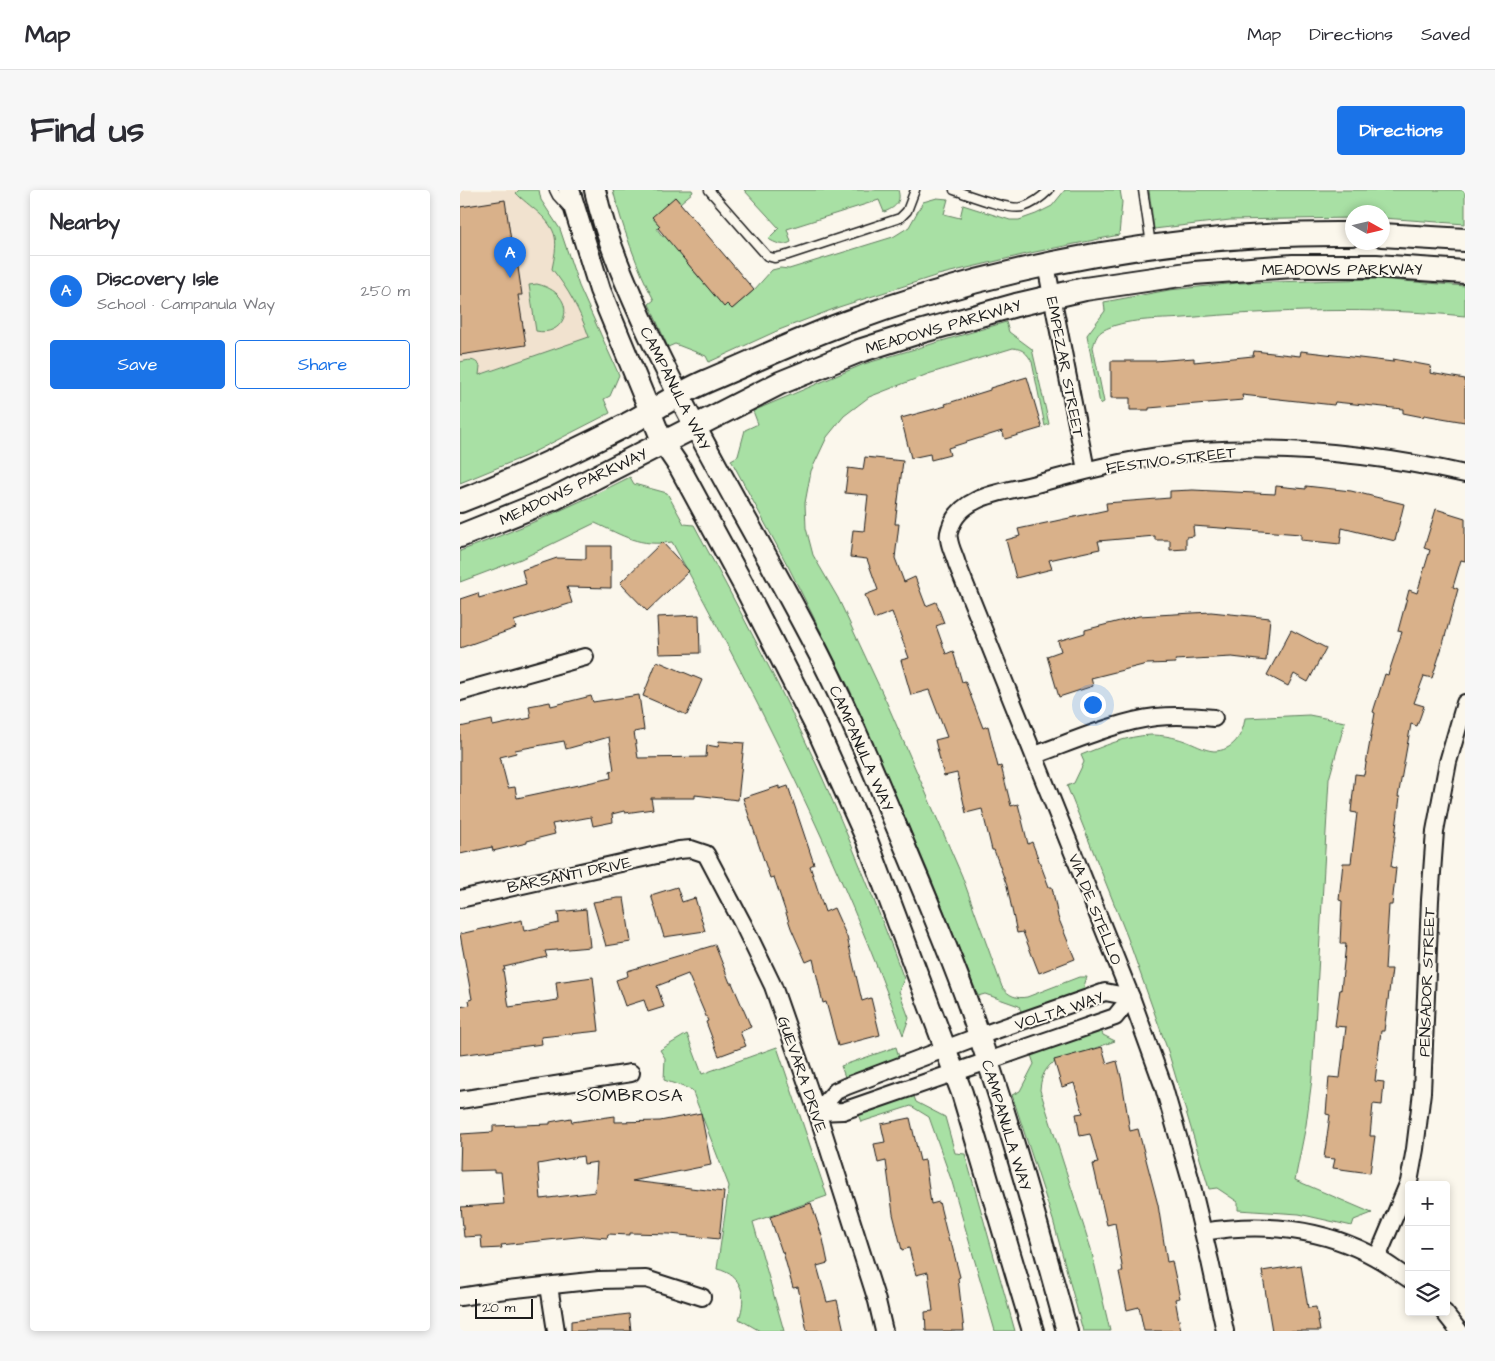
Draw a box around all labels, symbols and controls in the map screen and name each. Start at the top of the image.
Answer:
text: Map [25,18,70,52]
text: Map [1247,22,1281,47]
text: Directions [1309,22,1393,47]
text: Saved [1421,22,1470,47]
text: Find us [30,106,144,155]
button: Directions [1337,106,1465,155]
north arrow [1345,205,1390,250]
text: Nearby [50,208,120,237]
pin: A [494,237,526,278]
street label: MEADOWS PARKWAY [1261,259,1423,281]
text: Discovery Isle [97,266,219,293]
text: A [61,280,71,302]
text: 250 m [361,280,410,302]
text: School · Campanula Way [97,293,275,315]
street label: MEADOWS PARKWAY [863,294,1024,360]
street label: EMPEZAR STREET [1041,295,1090,440]
street label: CAMPANULA WAY [634,323,716,454]
button: Save [50,340,225,389]
button: Share [235,340,410,389]
street label: FESTIVO STREET [1105,441,1237,479]
street label: MEADOWS PARKWAY [496,443,652,531]
street label: CAMPANULA WAY [823,682,899,815]
your location [1080,692,1106,718]
street label: BARSANTI DRIVE [505,851,634,899]
street label: VIA DE STELLO [1063,851,1127,968]
street label: PENSADOR STREET [1413,907,1441,1057]
street label: VOLTA WAY [1012,986,1107,1036]
street label: GUEVARA DRIVE [772,1013,832,1136]
street label: CAMPANULA WAY [976,1057,1037,1194]
district label: SOMBROSA [576,1083,684,1108]
map controls [1405,1181,1450,1316]
button: + [1405,1181,1450,1226]
button: − [1405,1226,1450,1271]
button: layers [1405,1271,1450,1316]
scale bar [475,1296,532,1319]
text: 20 m [482,1298,515,1318]

